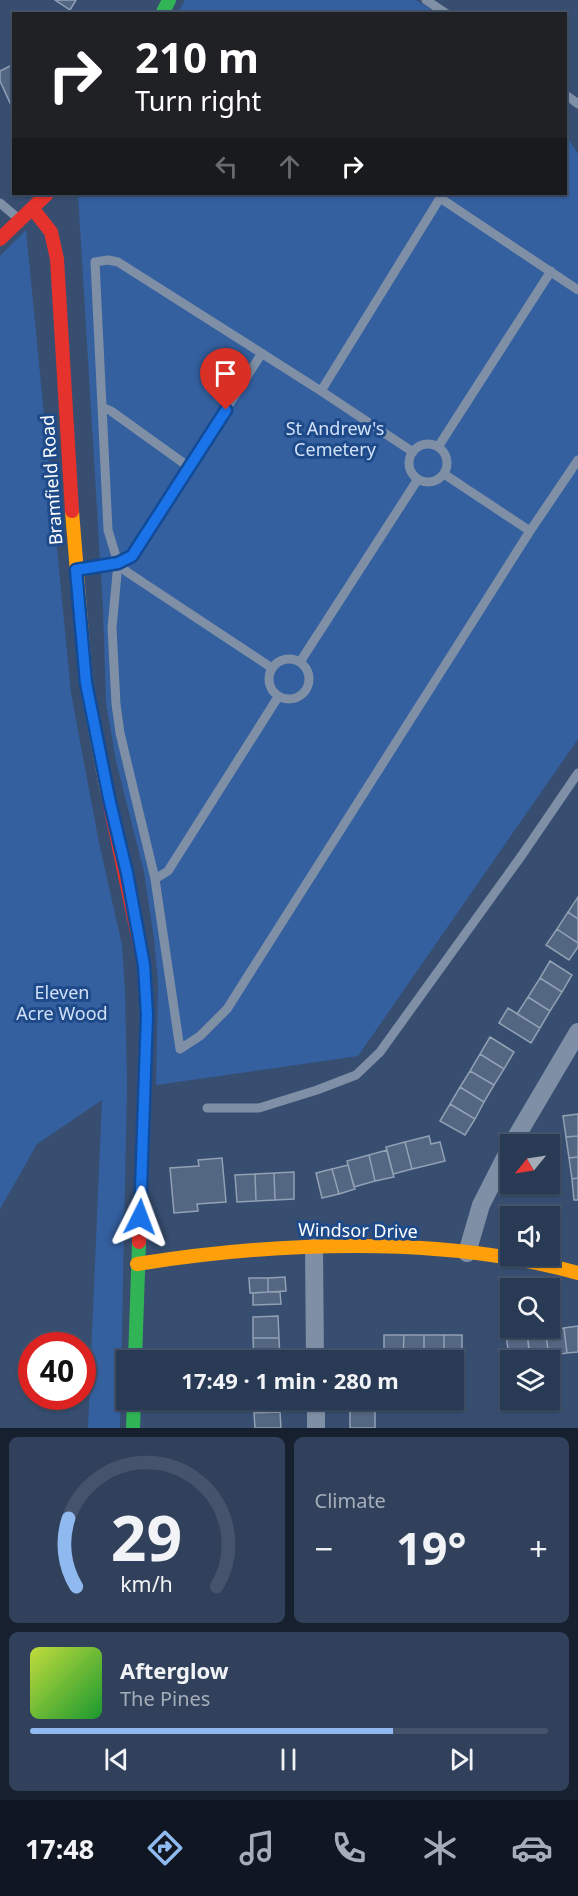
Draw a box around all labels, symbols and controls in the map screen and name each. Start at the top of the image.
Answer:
text: 210 m [135,28,259,85]
icon: right [36,36,114,114]
text: Turn right [135,82,261,119]
icon: left [210,150,243,183]
icon: ahead [273,150,306,183]
icon: right [336,150,369,183]
pin [200,348,251,410]
icon: arrive [209,357,242,390]
street label: Bramfield Road [34,414,68,546]
park label: St Andrew's Cemetery [286,416,384,461]
park label: Eleven Acre Wood [16,980,108,1025]
north arrow [500,1134,560,1194]
map controls [500,1134,560,1410]
position arrow [108,1185,172,1249]
button: sound [500,1206,560,1266]
street label: Windsor Drive [298,1217,418,1243]
button: search [500,1278,560,1338]
speed limit sign: 40 [18,1332,96,1410]
button: layers [500,1350,560,1410]
text: 17:49 · 1 min · 280 m [181,1365,399,1395]
text: Climate [315,1487,386,1514]
text: 29 [111,1494,182,1579]
text: 19° [396,1517,467,1578]
text: − [315,1526,333,1571]
text: + [529,1526,548,1571]
text: km/h [120,1569,173,1598]
text: Afterglow [120,1655,229,1685]
text: The Pines [120,1685,210,1712]
icon: previous [100,1743,133,1776]
icon: pause [272,1743,305,1776]
icon: next [445,1743,478,1776]
icon: directions [144,1827,186,1869]
icon: music [236,1827,278,1869]
icon: phone [328,1827,370,1869]
icon: climate [419,1827,461,1869]
icon: car [511,1827,553,1869]
text: 17:48 [25,1830,94,1867]

